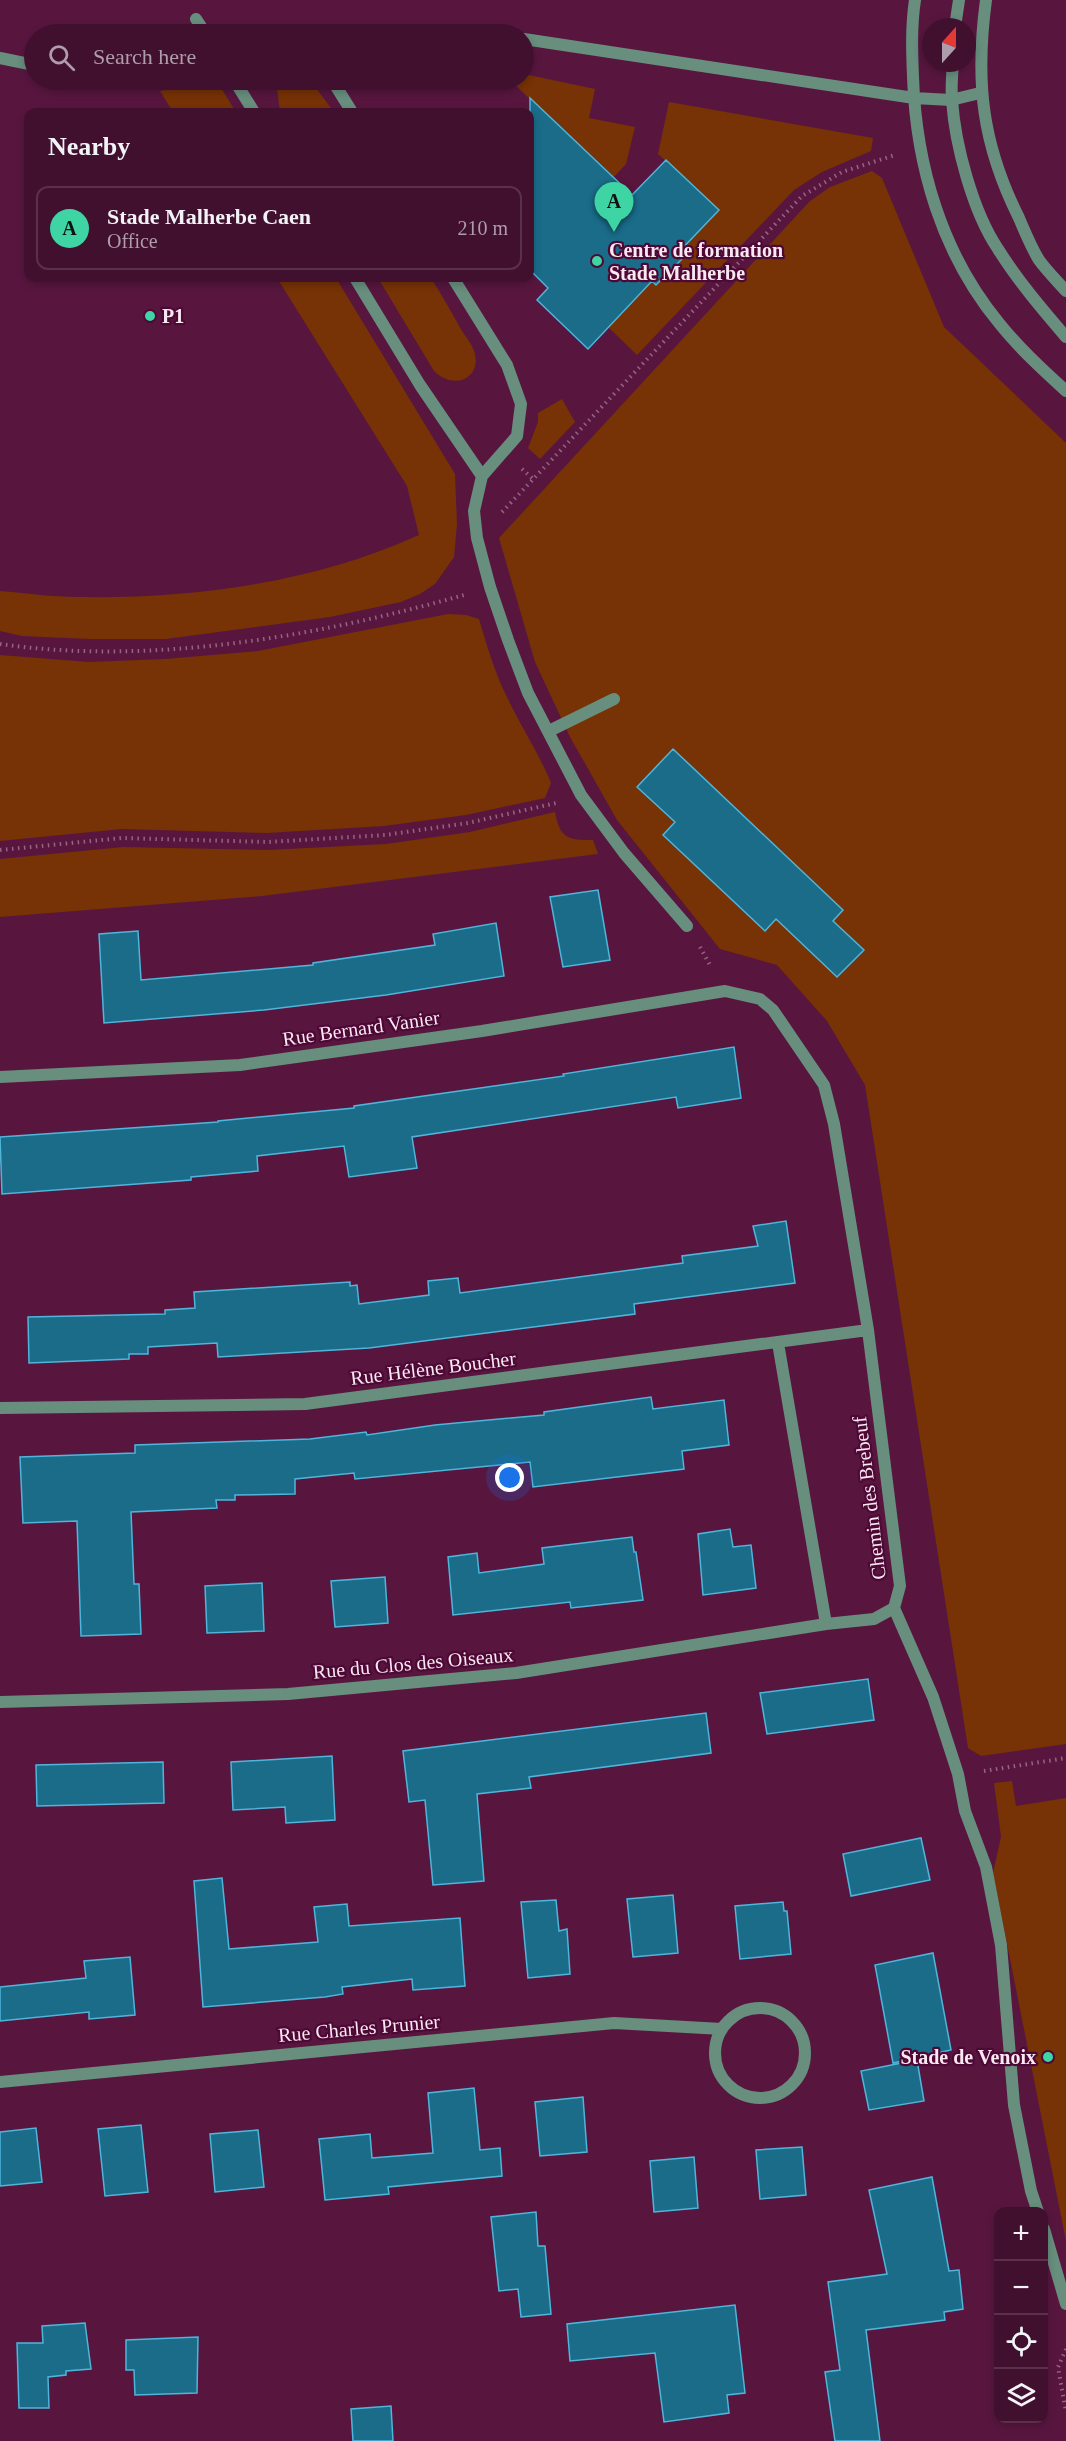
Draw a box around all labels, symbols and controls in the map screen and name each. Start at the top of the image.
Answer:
north arrow [922,18,976,72]
search box [24,24,534,90]
icon: search [45,41,78,74]
text: Search here [93,44,196,69]
text: Nearby [48,132,130,161]
pin: A [594,182,634,232]
text: Stade Malherbe Caen [107,204,311,229]
text: A [62,217,77,239]
text: 210 m [457,217,508,239]
text: Office [107,230,158,252]
place label: Centre de formation Stade Malherbe [609,239,783,284]
marker: Centre de formation Stade Malherbe [590,254,604,268]
place label: P1 [162,305,184,327]
marker: P1 [143,309,157,323]
street label: Rue Bernard Vanier [281,1006,441,1050]
street label: Rue Hélène Boucher [349,1347,517,1389]
street label: Chemin des Brebeuf [848,1415,890,1581]
your location [495,1463,524,1492]
street label: Rue du Clos des Oiseaux [312,1643,514,1683]
street label: Rue Charles Prunier [277,2010,441,2046]
place label: Stade de Venoix [900,2046,1036,2068]
marker: Stade de Venoix [1041,2050,1055,2064]
map controls [994,2207,1048,2423]
button: + [994,2207,1048,2261]
button: − [994,2261,1048,2315]
button: locate [994,2315,1048,2369]
button: layers [994,2369,1048,2423]

